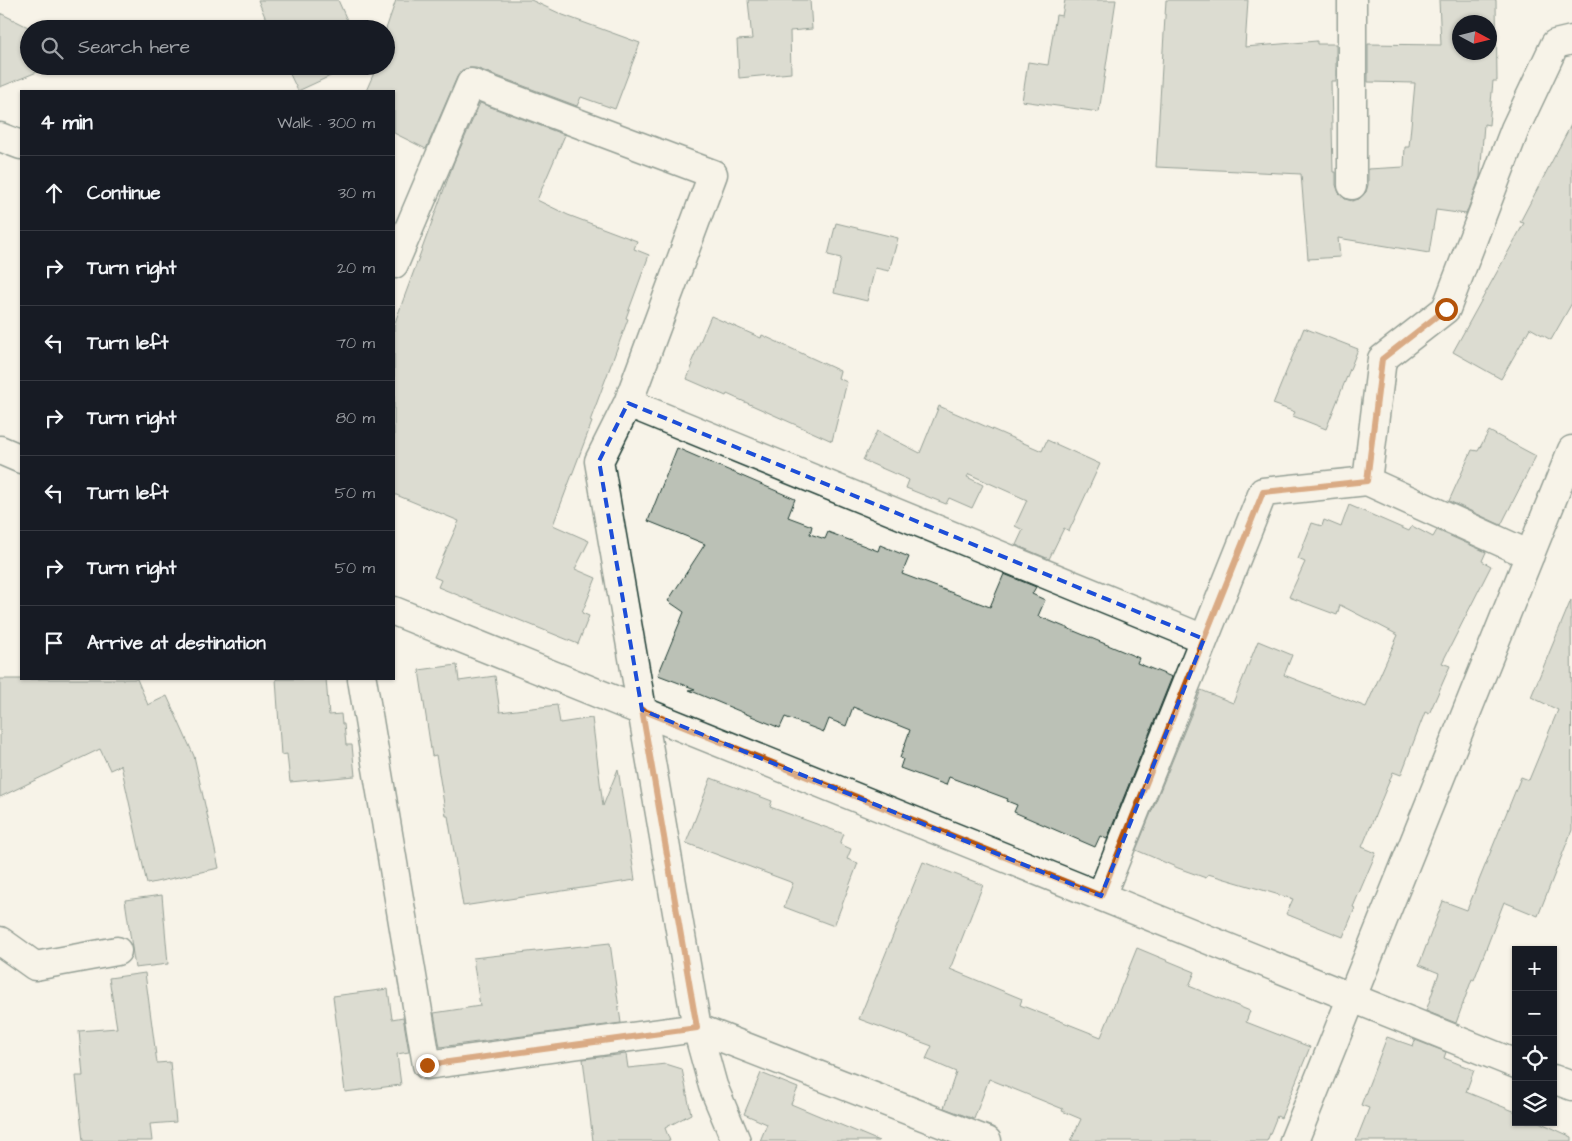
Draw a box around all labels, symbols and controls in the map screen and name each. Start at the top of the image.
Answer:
north arrow [1452,15,1497,60]
search box [20,20,395,75]
icon: search [38,34,66,62]
text: Search here [78,34,190,61]
text: 4 min [40,108,93,137]
text: Walk · 300 m [277,112,375,134]
icon: ahead [40,179,68,207]
text: Continue [87,180,161,207]
text: 30 m [338,182,375,204]
icon: right [40,254,68,282]
text: Turn right [87,255,176,282]
text: 20 m [337,257,375,279]
route start [1435,298,1458,321]
icon: left [40,329,68,357]
text: Turn left [87,330,168,357]
text: 70 m [336,332,375,354]
icon: right [40,404,68,432]
text: Turn right [87,405,176,432]
text: 80 m [336,407,375,429]
icon: left [40,479,68,507]
text: Turn left [87,480,168,507]
text: 50 m [335,482,375,504]
icon: right [40,554,68,582]
text: Turn right [87,555,176,582]
text: 50 m [335,557,375,579]
icon: arrive [40,629,68,657]
text: Arrive at destination [87,630,266,657]
map controls [1512,946,1557,1126]
button: + [1512,946,1557,991]
button: − [1512,991,1557,1036]
button: locate [1512,1036,1557,1081]
route end [416,1054,439,1077]
button: layers [1512,1081,1557,1126]

